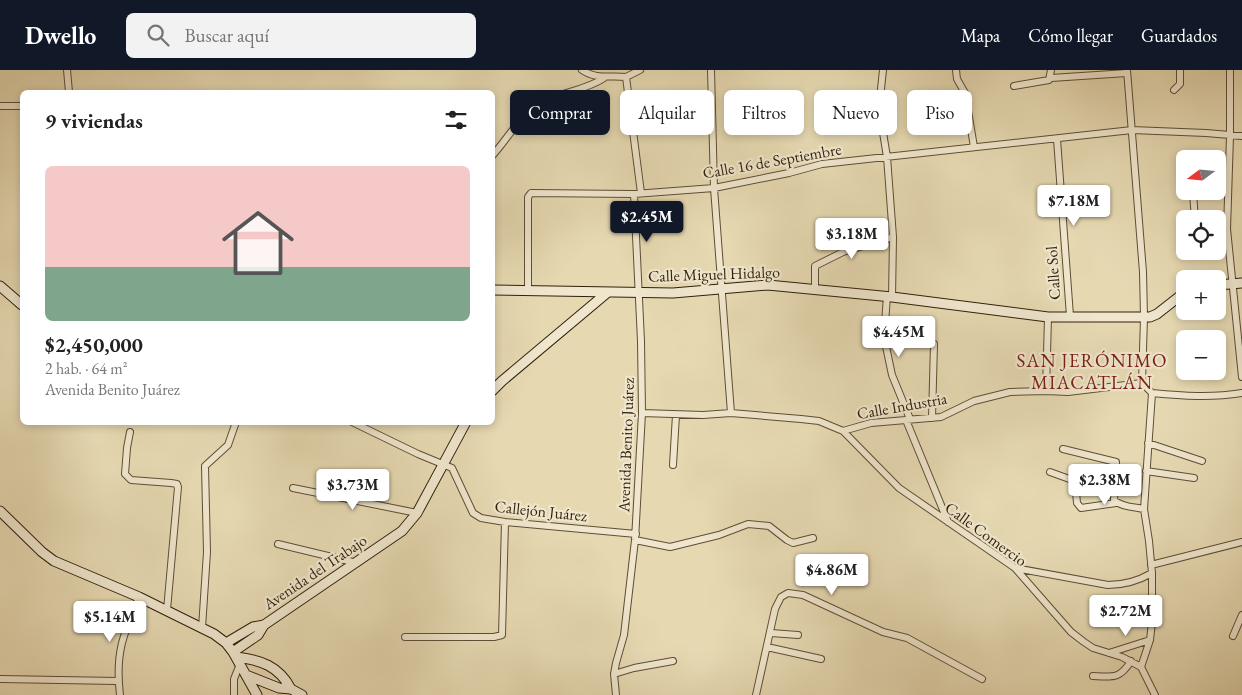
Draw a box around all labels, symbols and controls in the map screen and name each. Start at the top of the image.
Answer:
search box [126,13,476,58]
text: Dwello [25,20,96,51]
icon: search [144,21,172,49]
text: Buscar aquí [184,23,269,48]
text: Mapa [961,24,1000,47]
text: Cómo llegar [1028,24,1113,47]
text: Guardados [1141,24,1217,47]
chip: Comprar [510,90,610,135]
chip: Alquilar [620,90,714,135]
chip: Filtros [724,90,804,135]
chip: Nuevo [814,90,897,135]
chip: Piso [907,90,972,135]
icon: filters [442,106,470,134]
text: 9 viviendas [45,107,143,134]
street label: Calle 16 de Septiembre [701,138,843,184]
north arrow [1176,150,1226,200]
map controls [1176,150,1226,380]
pin: $7.18M [1033,184,1115,227]
text: $7.18M [1048,190,1100,211]
icon: home [213,198,303,288]
pin: $2.45M [606,200,688,243]
text: $2.45M [621,206,673,227]
button: locate [1176,210,1226,260]
pin: $3.18M [811,218,893,260]
text: $3.18M [826,223,878,244]
street label: Calle Sol [1041,245,1065,301]
street label: Calle Miguel Hidalgo [648,261,780,287]
button: + [1176,270,1226,320]
pin: $4.45M [858,316,940,358]
text: $4.45M [873,321,925,342]
button: − [1176,330,1226,380]
text: $2,450,000 [45,331,143,358]
district label: SAN JERÓNIMO MIACATLÁN [1016,348,1168,395]
text: 2 hab. · 64 m² [45,358,127,379]
street label: Avenida Benito Juárez [613,377,639,514]
text: Avenida Benito Juárez [45,379,180,400]
street label: Calle Industria [855,388,949,424]
pin: $2.38M [1064,464,1146,506]
pin: $3.73M [312,468,394,511]
text: $2.38M [1079,469,1131,490]
text: $3.73M [327,474,379,495]
street label: Callejón Juárez [494,496,588,526]
street label: Calle Comercio [941,497,1031,571]
street label: Avenida del Trabajo [258,529,371,615]
pin: $4.86M [791,554,873,596]
text: $4.86M [806,559,858,580]
pin: $2.72M [1085,594,1167,637]
pin: $5.14M [69,600,151,643]
text: $2.72M [1100,600,1152,621]
text: $5.14M [84,606,136,627]

